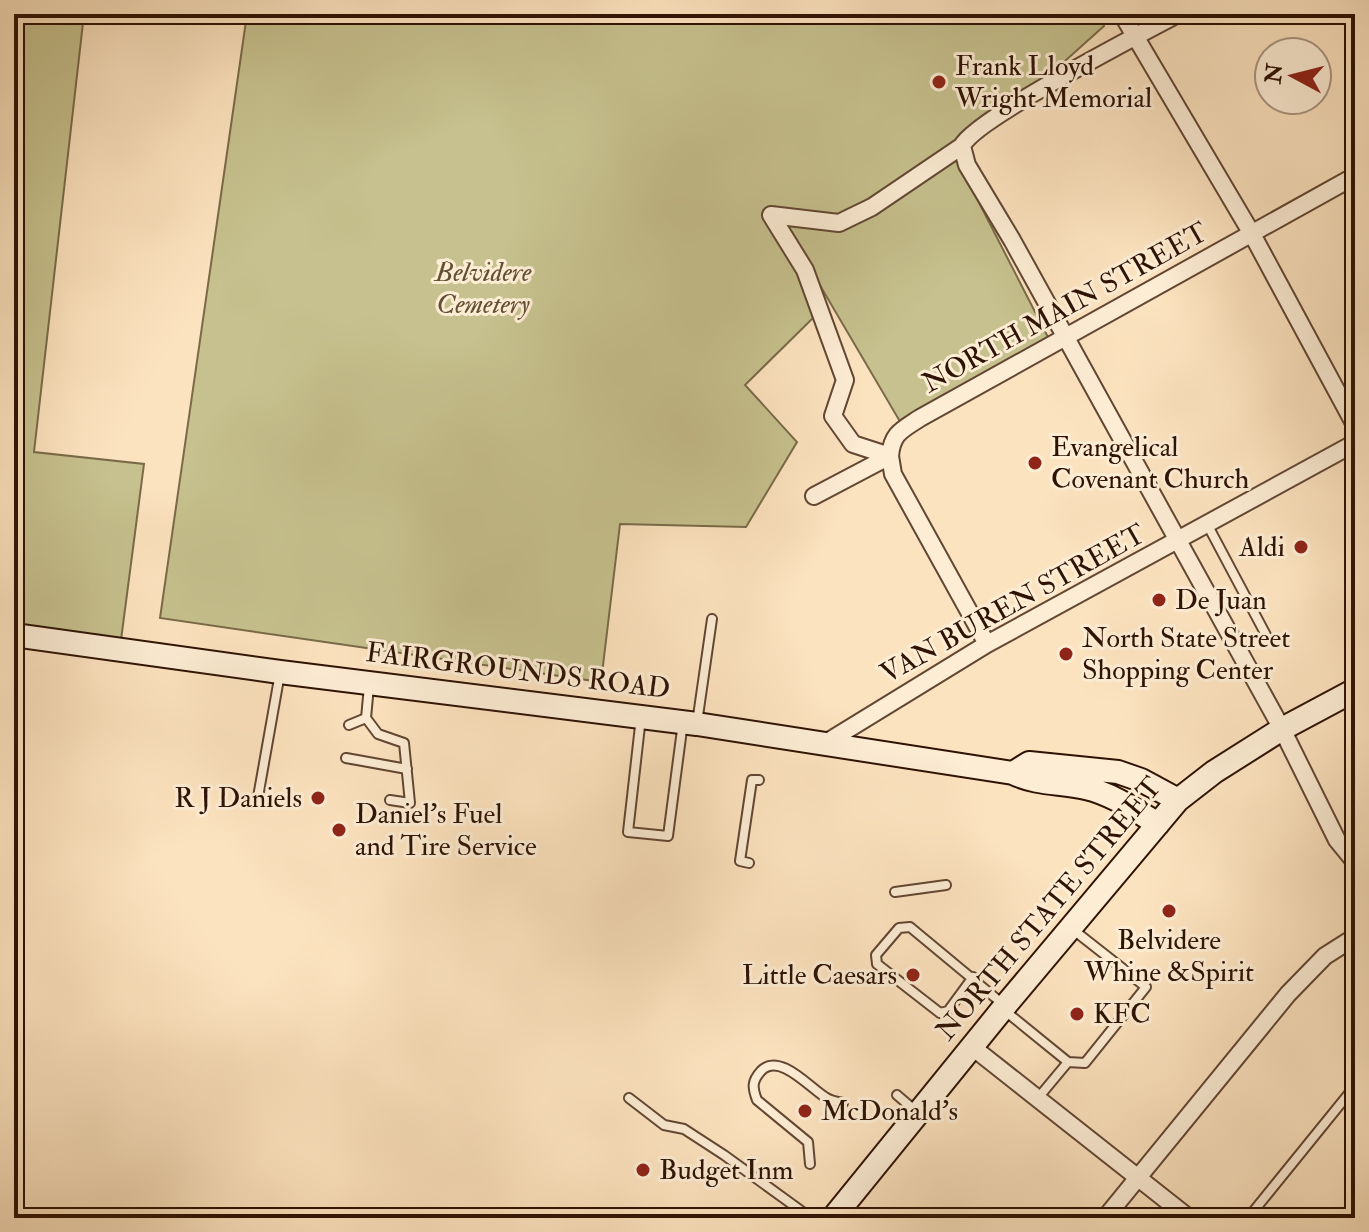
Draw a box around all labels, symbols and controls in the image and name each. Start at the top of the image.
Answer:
north arrow [1253,36,1333,116]
place label: Frank Lloyd Wright Memorial [954,49,1152,116]
text: N [1259,62,1289,86]
marker: Frank Lloyd Wright Memorial [930,73,948,91]
street label: NORTH MAIN STREET [916,215,1214,401]
park label: Belvidere Cemetery [433,255,532,322]
place label: Evangelical Covenant Church [1051,430,1250,497]
marker: Evangelical Covenant Church [1026,454,1044,472]
street label: VAN BUREN STREET [874,517,1152,691]
place label: Aldi [1238,530,1285,565]
marker: Aldi [1292,538,1310,556]
place label: De Juan [1175,583,1267,618]
marker: De Juan [1150,591,1168,609]
place label: North State Street Shopping Center [1082,621,1290,688]
street label: FAIRGROUNDS ROAD [364,635,672,707]
marker: North State Street Shopping Center [1057,645,1075,663]
street label: NORTH STATE STREET [929,770,1170,1048]
place label: R J Daniels [174,781,302,816]
marker: R J Daniels [309,789,327,807]
place label: Daniel's Fuel and Tire Service [355,797,537,864]
marker: Daniel's Fuel and Tire Service [330,821,348,839]
marker: Belvidere Whine &Spirit [1160,902,1178,920]
place label: Belvidere Whine &Spirit [1083,923,1254,990]
place label: Little Caesars [742,958,897,993]
marker: Little Caesars [904,966,922,984]
place label: KFC [1093,997,1151,1032]
marker: KFC [1068,1005,1086,1023]
place label: McDonald's [821,1094,958,1129]
marker: McDonald's [796,1102,814,1120]
place label: Budget Inm [659,1153,794,1188]
marker: Budget Inm [634,1161,652,1179]

